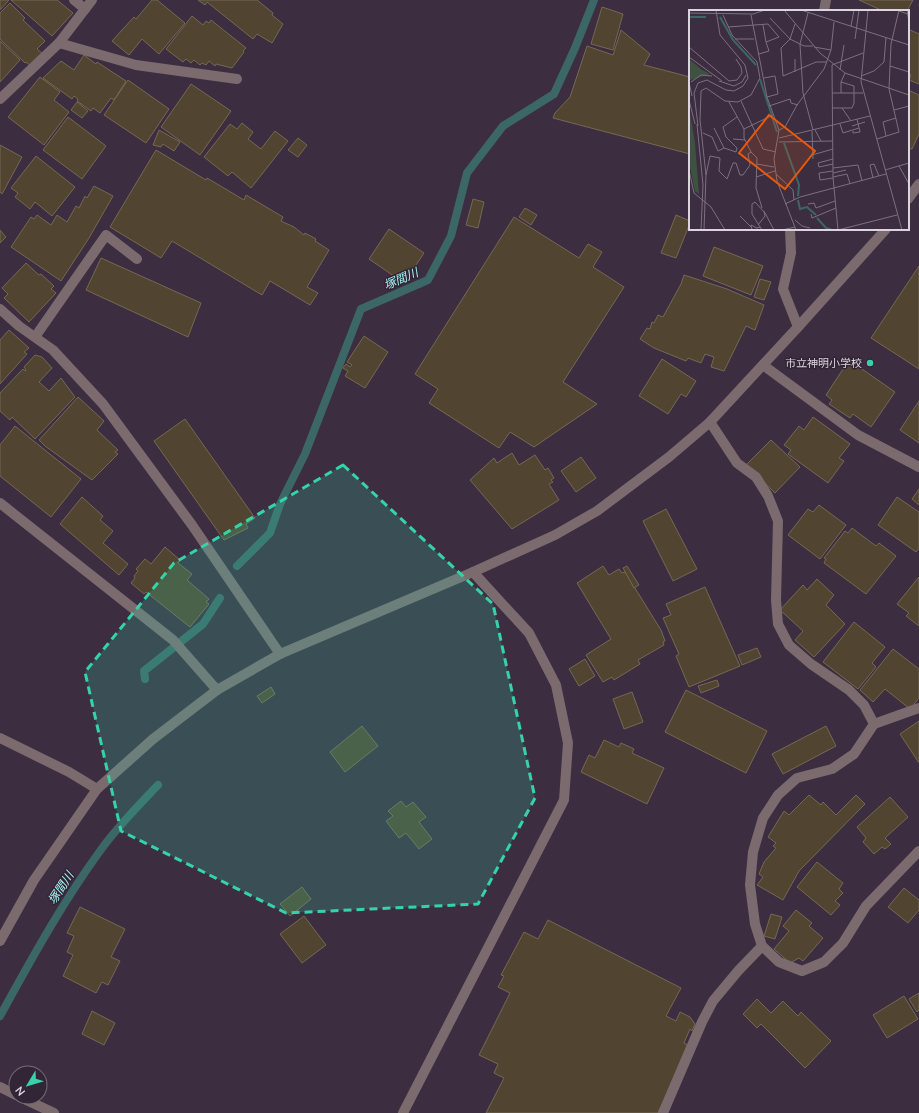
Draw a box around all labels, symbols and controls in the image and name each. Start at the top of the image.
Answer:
inset map [689,10,909,230]
water label: 塚間川 [381,264,423,293]
place label: 市立神明小学校 [785,356,862,371]
marker: 市立神明小学校 [865,358,875,368]
water label: 塚間川 [44,867,79,907]
north arrow [8,1065,48,1105]
text: N [12,1083,29,1099]

